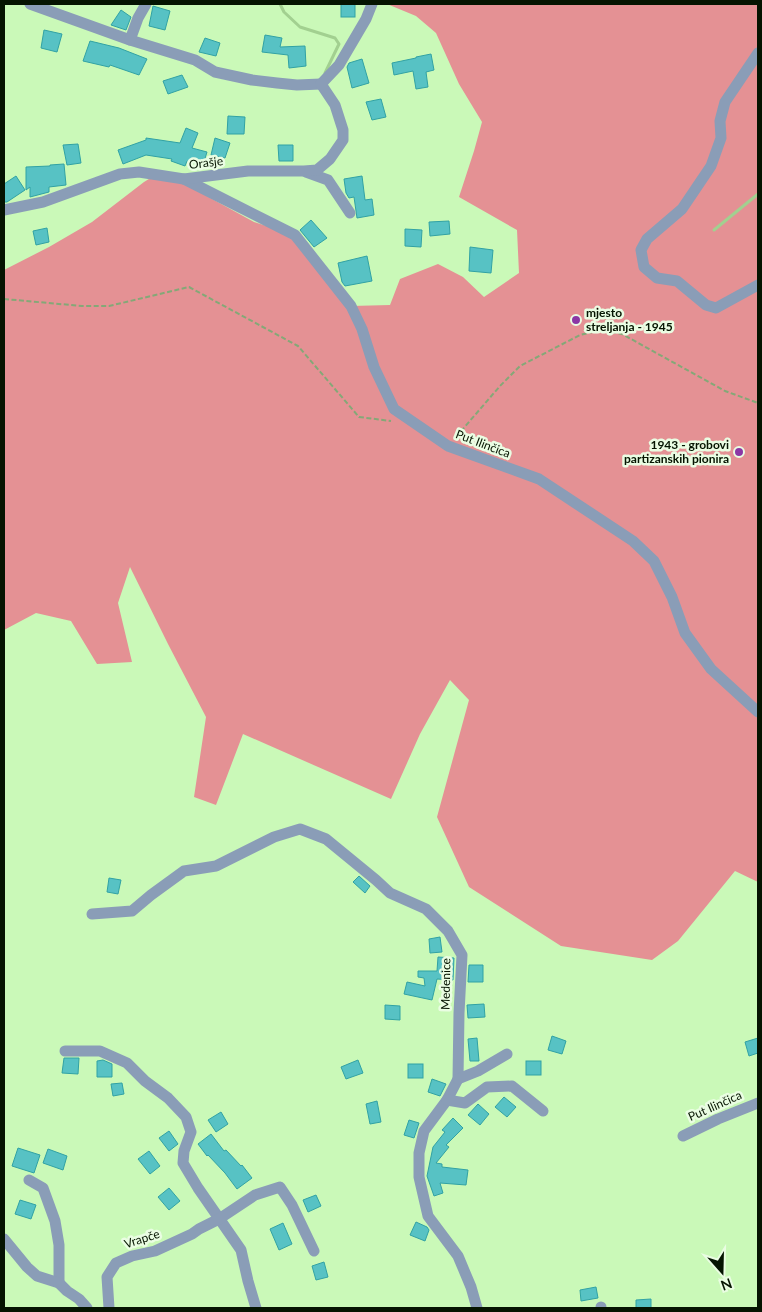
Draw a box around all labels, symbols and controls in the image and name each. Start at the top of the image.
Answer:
street label: Orašje [188,153,224,172]
place label: mjesto streljanja - 1945 [586,305,673,334]
marker: mjesto streljanja - 1945 [570,314,582,326]
street label: Put Ilinčica [454,426,513,461]
place label: 1943 - grobovi partizanskih pionira [624,437,729,466]
marker: 1943 - grobovi partizanskih pionira [733,446,745,458]
street label: Medenice [438,958,453,1010]
street label: Put Ilinčica [686,1087,744,1124]
street label: Vrapče [122,1226,161,1251]
north arrow [697,1247,747,1297]
text: N [719,1275,735,1295]

